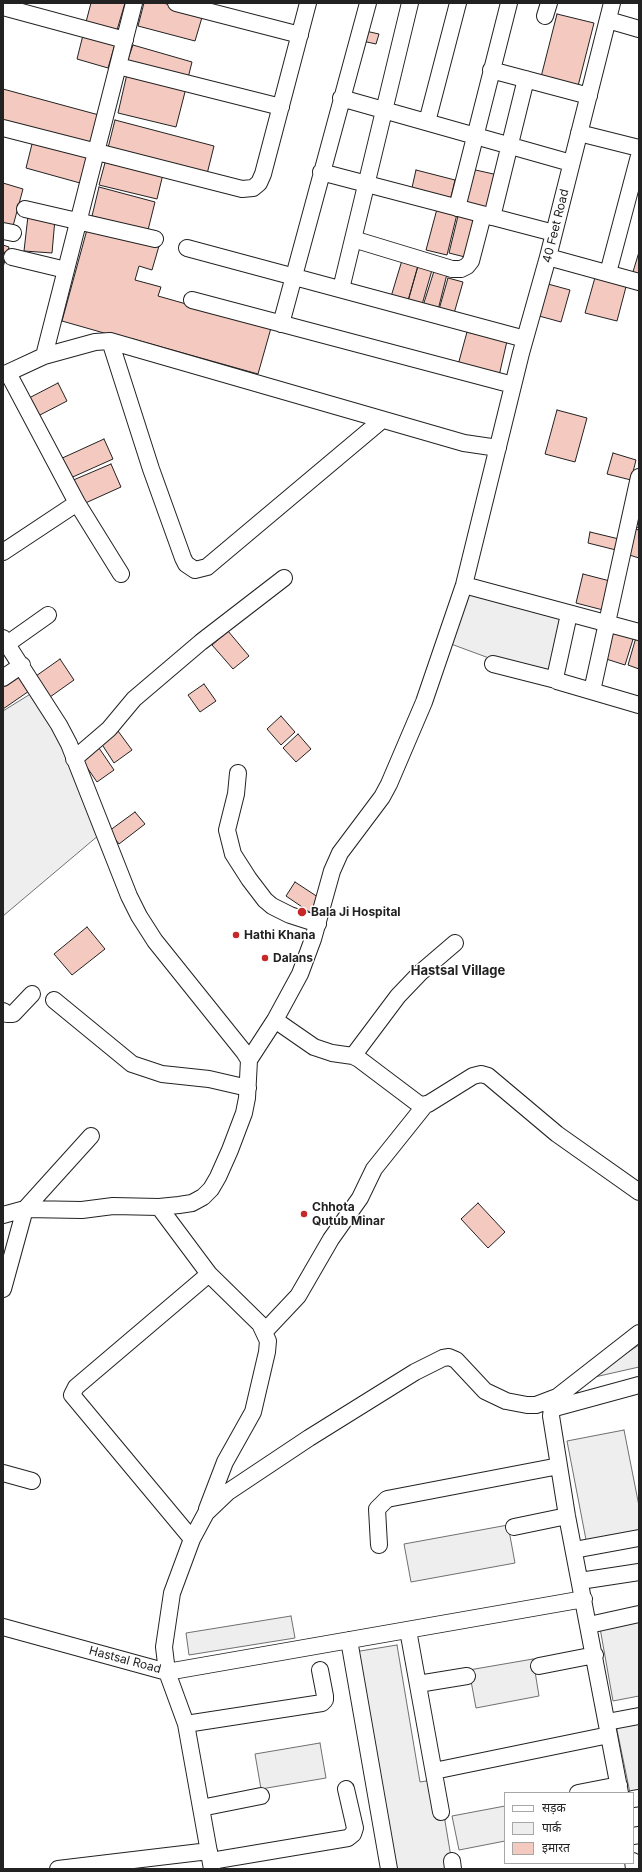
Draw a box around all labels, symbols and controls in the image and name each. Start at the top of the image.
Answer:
street label: 40 Feet Road [540,188,572,264]
place label: Bala Ji Hospital [311,905,401,919]
marker: Bala Ji Hospital [296,906,308,918]
place label: Hathi Khana [244,928,315,942]
marker: Hathi Khana [231,930,241,940]
place label: Dalans [273,951,313,965]
marker: Dalans [260,953,270,963]
district label: Hastsal Village [411,963,505,979]
place label: Chhota Qutub Minar [312,1200,385,1228]
marker: Chhota Qutub Minar [299,1209,309,1219]
street label: Hastsal Road [87,1643,163,1677]
legend [504,1792,634,1864]
text: सड़क [542,1800,566,1815]
text: पार्क [542,1820,561,1835]
text: इमारत [542,1840,570,1855]

